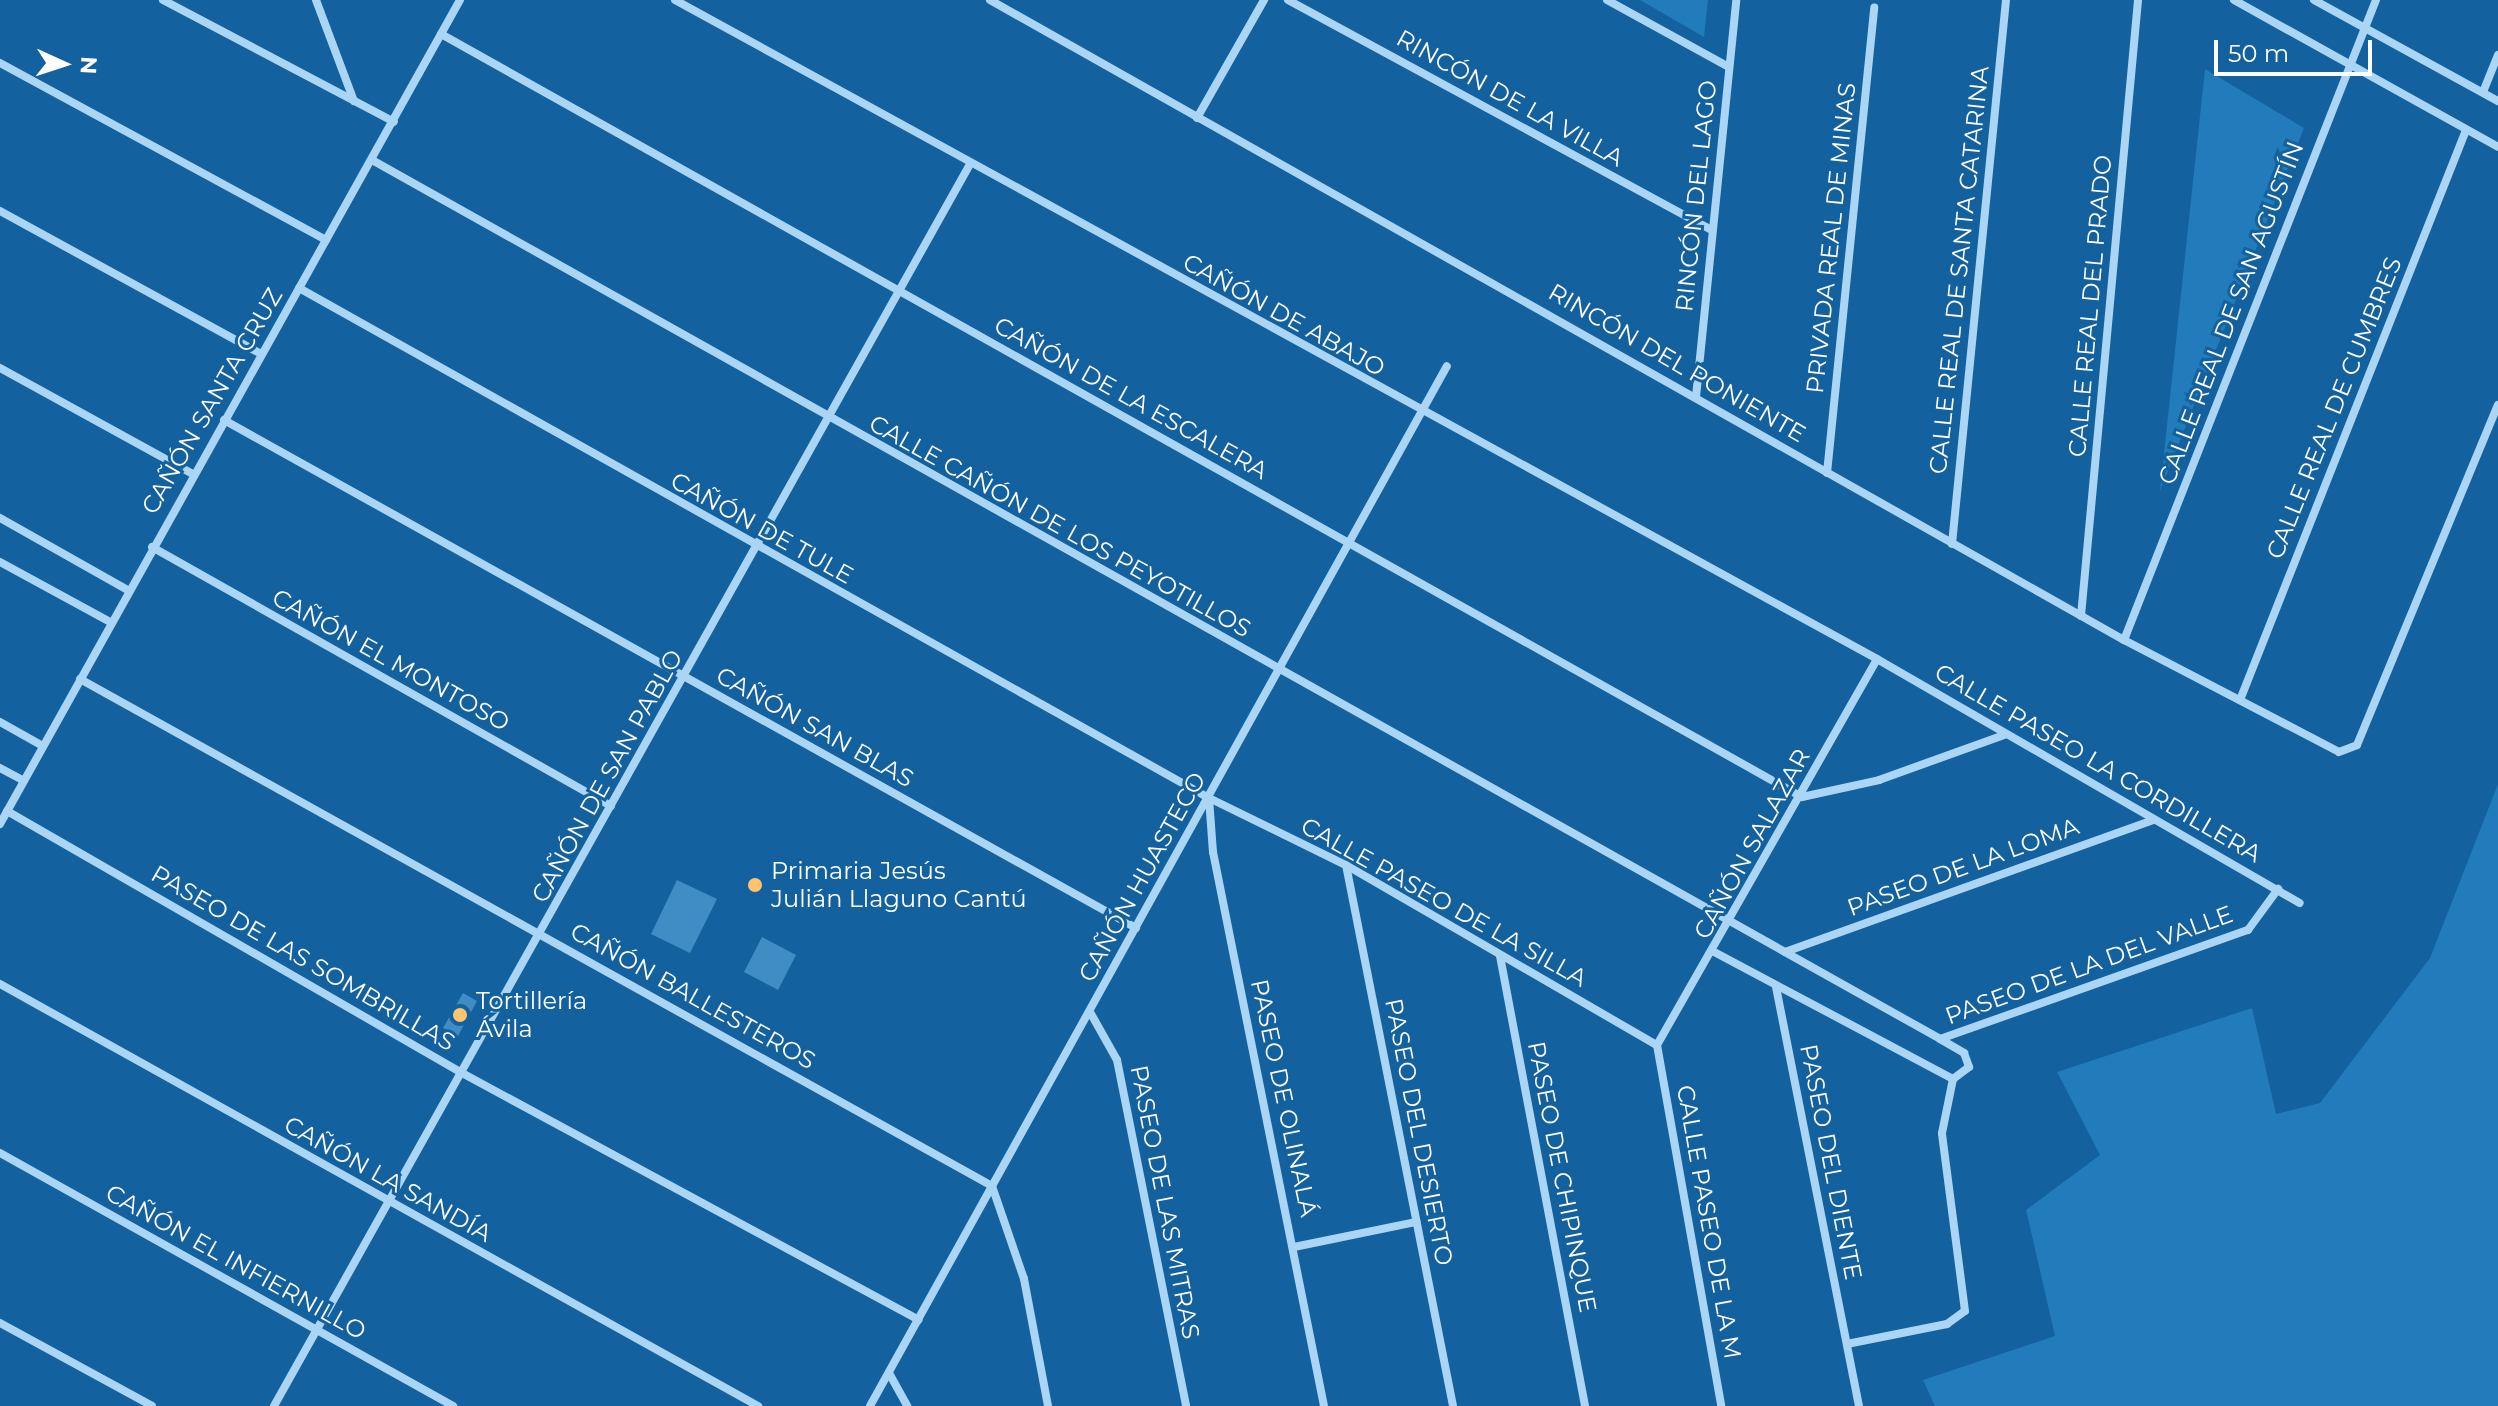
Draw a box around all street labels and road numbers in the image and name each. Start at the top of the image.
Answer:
street label: RINCÓN DE LA VILLA [1391,24,1629,172]
street label: CALLE REAL DE SANTA CATARINA [1923,65,1995,475]
street label: RINCÓN DEL LAGO [1670,79,1722,313]
street label: PRIVADA REAL DE MINAS [1800,81,1862,395]
street label: CALLE REAL DE SAN AGUSTÍN [2152,137,2310,489]
street label: CALLE REAL DEL PRADO [2062,154,2118,458]
street label: CAÑÓN DE ABAJO [1178,248,1390,382]
street label: CALLE REAL DE CUMBRES [2260,253,2408,563]
street label: RINCÓN DEL PONIENTE [1543,278,1811,448]
street label: CAÑÓN SANTA CRUZ [135,283,289,519]
street label: CAÑÓN DE LA ESCALERA [989,311,1273,485]
street label: CALLE CAÑÓN DE LOS PEYOTILLOS [864,409,1256,643]
street label: CAÑÓN DE TULE [666,466,858,590]
street label: CAÑÓN EL MONTOSO [267,583,515,737]
street label: CAÑÓN DE SAN PABLO [525,645,689,907]
street label: CALLE PASEO LA CORDILLERA [1930,657,2266,869]
street label: CAÑÓN SAN BLAS [711,661,919,793]
street label: CAÑÓN SALAZAR [1688,744,1816,944]
street label: CAÑÓN HUASTECO [1072,767,1212,987]
street label: CALLE PASEO DE LA SILLA [1296,811,1592,993]
street label: PASEO DE LA LOMA [1843,812,2083,922]
street label: PASEO DE LAS SOMBRILLAS [146,859,460,1057]
street label: PASEO DE LA DEL VALLE [1941,899,2237,1031]
street label: CAÑÓN BALLESTEROS [566,917,820,1075]
street label: PASEO DE OLINALÁ [1245,977,1323,1219]
street label: PASEO DEL DESIERTO [1379,996,1459,1268]
street label: PASEO DE CHIPINQUE [1522,1039,1602,1315]
street label: PASEO DEL DIENTE [1794,1042,1868,1282]
street label: PASEO DE LAS MITRAS [1124,1063,1206,1341]
street label: CALLE PASEO DE LA M [1671,1083,1747,1361]
street label: CAÑÓN LA SANDÍA [279,1110,497,1248]
street label: CAÑÓN EL INFIERNILLO [101,1178,371,1346]

